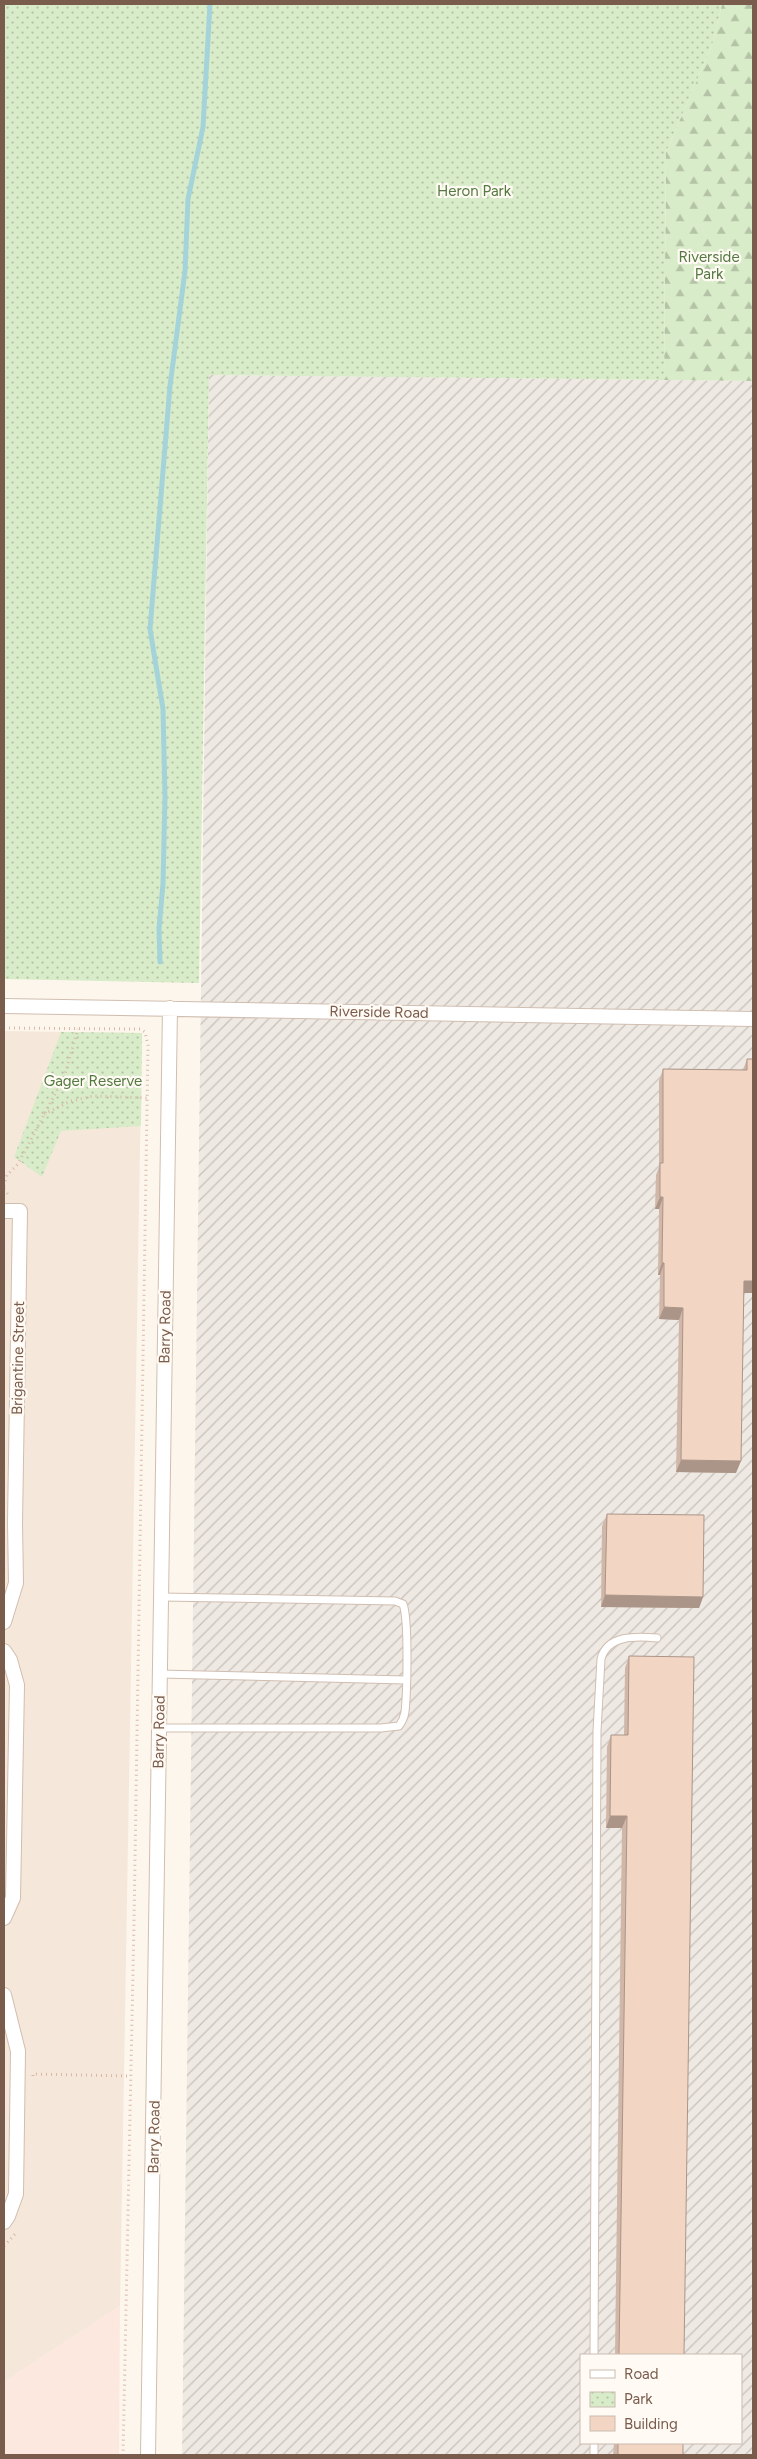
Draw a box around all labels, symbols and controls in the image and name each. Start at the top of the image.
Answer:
park label: Heron Park [437,182,512,200]
park label: Riverside Park [678,248,740,283]
street label: Riverside Road [329,1002,429,1022]
park label: Gager Reserve [44,1072,142,1090]
street label: Barry Road [155,1290,175,1364]
street label: Brigantine Street [8,1301,28,1415]
street label: Barry Road [149,1695,169,1769]
street label: Barry Road [144,2100,164,2174]
legend [580,2354,742,2444]
text: Road [624,2365,659,2383]
text: Park [624,2390,653,2408]
text: Building [624,2415,678,2433]

